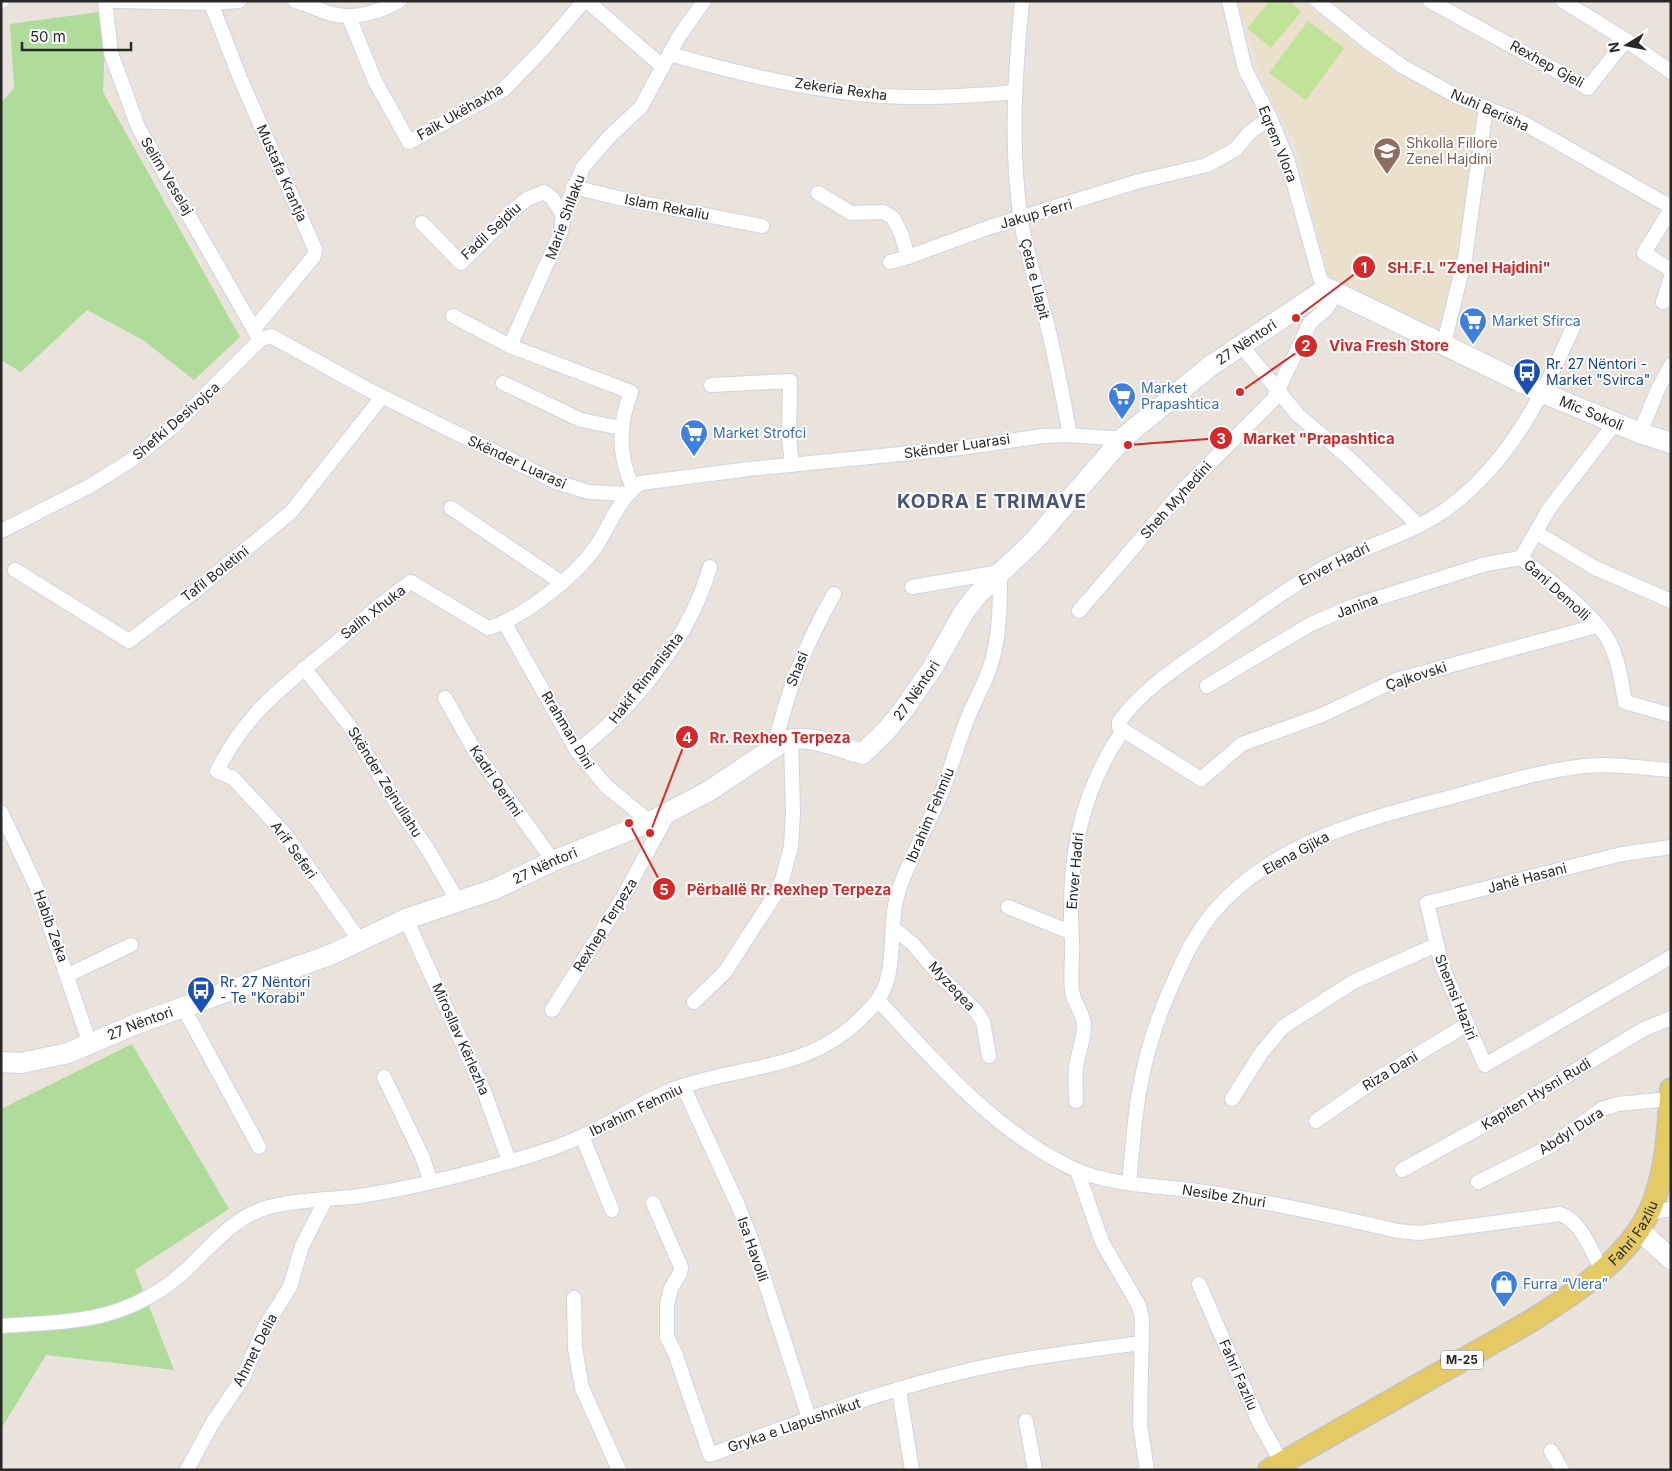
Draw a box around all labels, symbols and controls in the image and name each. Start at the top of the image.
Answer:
scale bar [22,20,131,52]
north arrow [1602,20,1652,70]
text: 50 m [30,27,66,46]
street label: Rexhep Gjeli [1507,36,1587,91]
text: N [1604,41,1623,54]
street label: Zekeria Rexha [794,74,889,103]
street label: Faik Ukëhaxha [414,80,506,143]
street label: Nuhi Berisha [1448,85,1532,134]
street label: Eqrem Vlora [1255,103,1302,185]
street label: Mustafa Krantja [253,122,311,224]
street label: Selim Veselaj [138,134,197,218]
place label: Shkolla Fillore Zenel Hajdini [1406,134,1498,167]
school or university icon: Shkolla Fillore Zenel Hajdini [1372,136,1402,175]
street label: Marie Shllaku [541,172,588,262]
street label: Islam Rekaliu [623,190,711,223]
street label: Jakup Ferri [998,195,1074,232]
street label: Fadil Sejdiu [457,199,524,263]
street label: Çeta e Llapit [1017,237,1054,321]
callout: SH.F.L "Zenel Hajdini" [1352,252,1560,282]
text: 1 [1361,258,1367,277]
text: SH.F.L "Zenel Hajdini" [1387,258,1551,277]
supermarket icon: Market Sfirca [1458,306,1488,345]
place label: Market Sfirca [1492,312,1581,329]
street label: 27 Nëntori [1212,315,1279,368]
callout: Viva Fresh Store [1294,331,1459,361]
text: 2 [1301,336,1311,355]
text: Viva Fresh Store [1329,336,1449,355]
place label: Rr. 27 Nëntori - Market "Svirca" [1546,355,1650,388]
bus stop icon: Rr. 27 Nëntori - Market "Svirca" [1512,357,1542,396]
street label: Shefki Desivojca [129,378,223,463]
place label: Market Prapashtica [1141,379,1219,412]
supermarket icon: Market Prapashtica [1107,381,1137,420]
street label: Mic Sokoli [1557,392,1626,433]
supermarket icon: Market Strofci [679,418,709,457]
callout: Market "Prapashtica [1208,423,1404,453]
place label: Market Strofci [713,424,806,441]
text: 3 [1216,429,1226,448]
text: Market "Prapashtica [1243,429,1395,448]
street label: Skënder Luarasi [903,430,1011,461]
street label: Skënder Luarasi [465,431,569,492]
street label: Sheh Myhedini [1136,457,1215,542]
district label: KODRA E TRIMAVE [897,490,1087,513]
street label: Enver Hadri [1296,538,1372,589]
street label: Tafil Boletini [178,542,252,605]
street label: Gani Demolli [1521,556,1594,624]
street label: Salih Xhuka [337,581,408,642]
street label: Janina [1333,590,1380,621]
street label: Hakif Rimanishta [605,629,686,727]
street label: Shasi [782,649,811,689]
street label: 27 Nëntori [889,657,943,724]
street label: Çajkovski [1383,658,1449,693]
street label: Rrahman Dini [539,688,598,772]
callout: Rr. Rexhep Terpeza [674,722,860,752]
street label: Skënder Zejnullahu [345,723,426,840]
text: 4 [682,728,692,747]
text: Rr. Rexhep Terpeza [710,728,850,747]
street label: Kadri Qerimi [466,742,526,819]
street label: Ibrahim Fehmiu [902,765,957,865]
street label: Arif Seferi [268,818,321,882]
street label: Elena Gjika [1260,827,1332,878]
street label: Enver Hadri [1063,832,1086,910]
street label: 27 Nëntori [510,843,579,887]
street label: Jahë Hasani [1485,859,1568,896]
callout: Përballë Rr. Rexhep Terpeza [652,874,902,904]
street label: Rexhep Terpeza [569,875,640,975]
text: 5 [659,880,669,899]
text: Përballë Rr. Rexhep Terpeza [687,880,891,899]
street label: Habib Zeka [31,888,72,964]
street label: Shemsi Haziri [1432,952,1481,1042]
street label: Myzeqea [925,958,979,1014]
place label: Rr. 27 Nëntori - Te "Korabi" [220,973,310,1006]
bus stop icon: Rr. 27 Nëntori - Te "Korabi" [186,975,216,1014]
street label: Mirosllav Kërlezha [429,980,494,1097]
street label: 27 Nëntori [104,1003,175,1043]
street label: Riza Dani [1359,1047,1421,1094]
street label: Kapiten Hysni Rudi [1478,1054,1594,1133]
street label: Ibrahim Fehmiu [586,1080,685,1139]
street label: Abdyl Dura [1535,1103,1606,1158]
street label: Nesibe Zhuri [1181,1181,1267,1211]
street label: Fahri Fazliu [1605,1198,1661,1269]
street label: Isa Havolli [735,1214,772,1283]
shop icon: Furra “Vlera” [1489,1269,1519,1308]
place label: Furra “Vlera” [1523,1275,1608,1292]
street label: Ahmet Delia [229,1310,280,1389]
street label: Fahri Fazliu [1216,1337,1262,1413]
road number: M-25 [1441,1350,1483,1370]
street label: Gryka e Llapushnikut [725,1394,863,1455]

